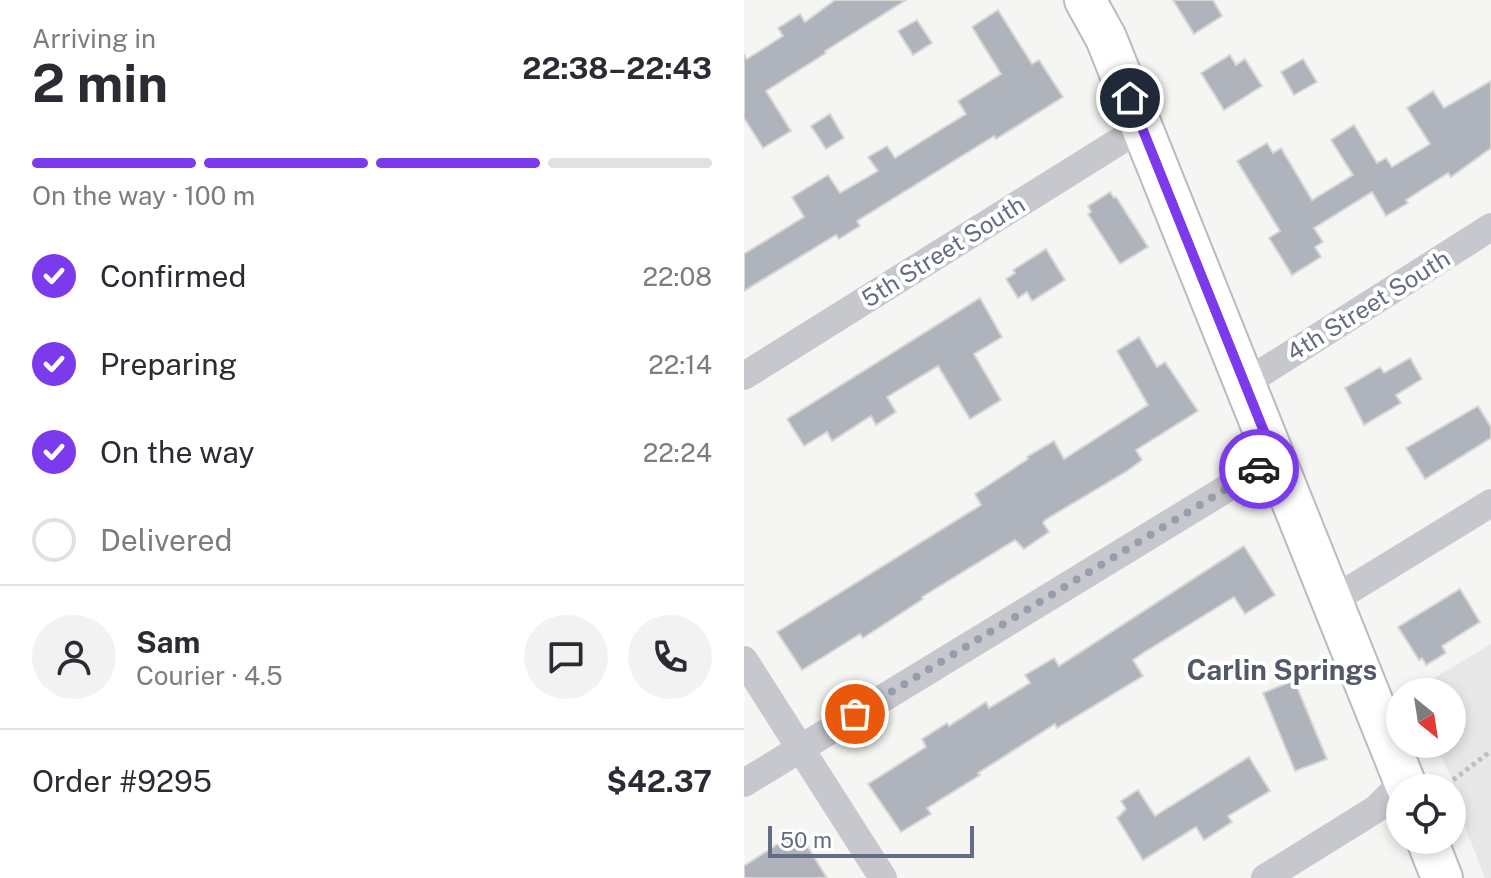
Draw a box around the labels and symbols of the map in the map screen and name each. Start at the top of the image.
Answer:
pin [1096,64,1164,132]
street label: 5th Street South [856,190,1030,312]
street label: 4th Street South [1281,244,1455,366]
courier [1219,429,1299,509]
district label: Carlin Springs [1187,653,1377,686]
north arrow [1386,678,1466,758]
pin [821,680,889,748]
scale bar [768,822,974,858]

